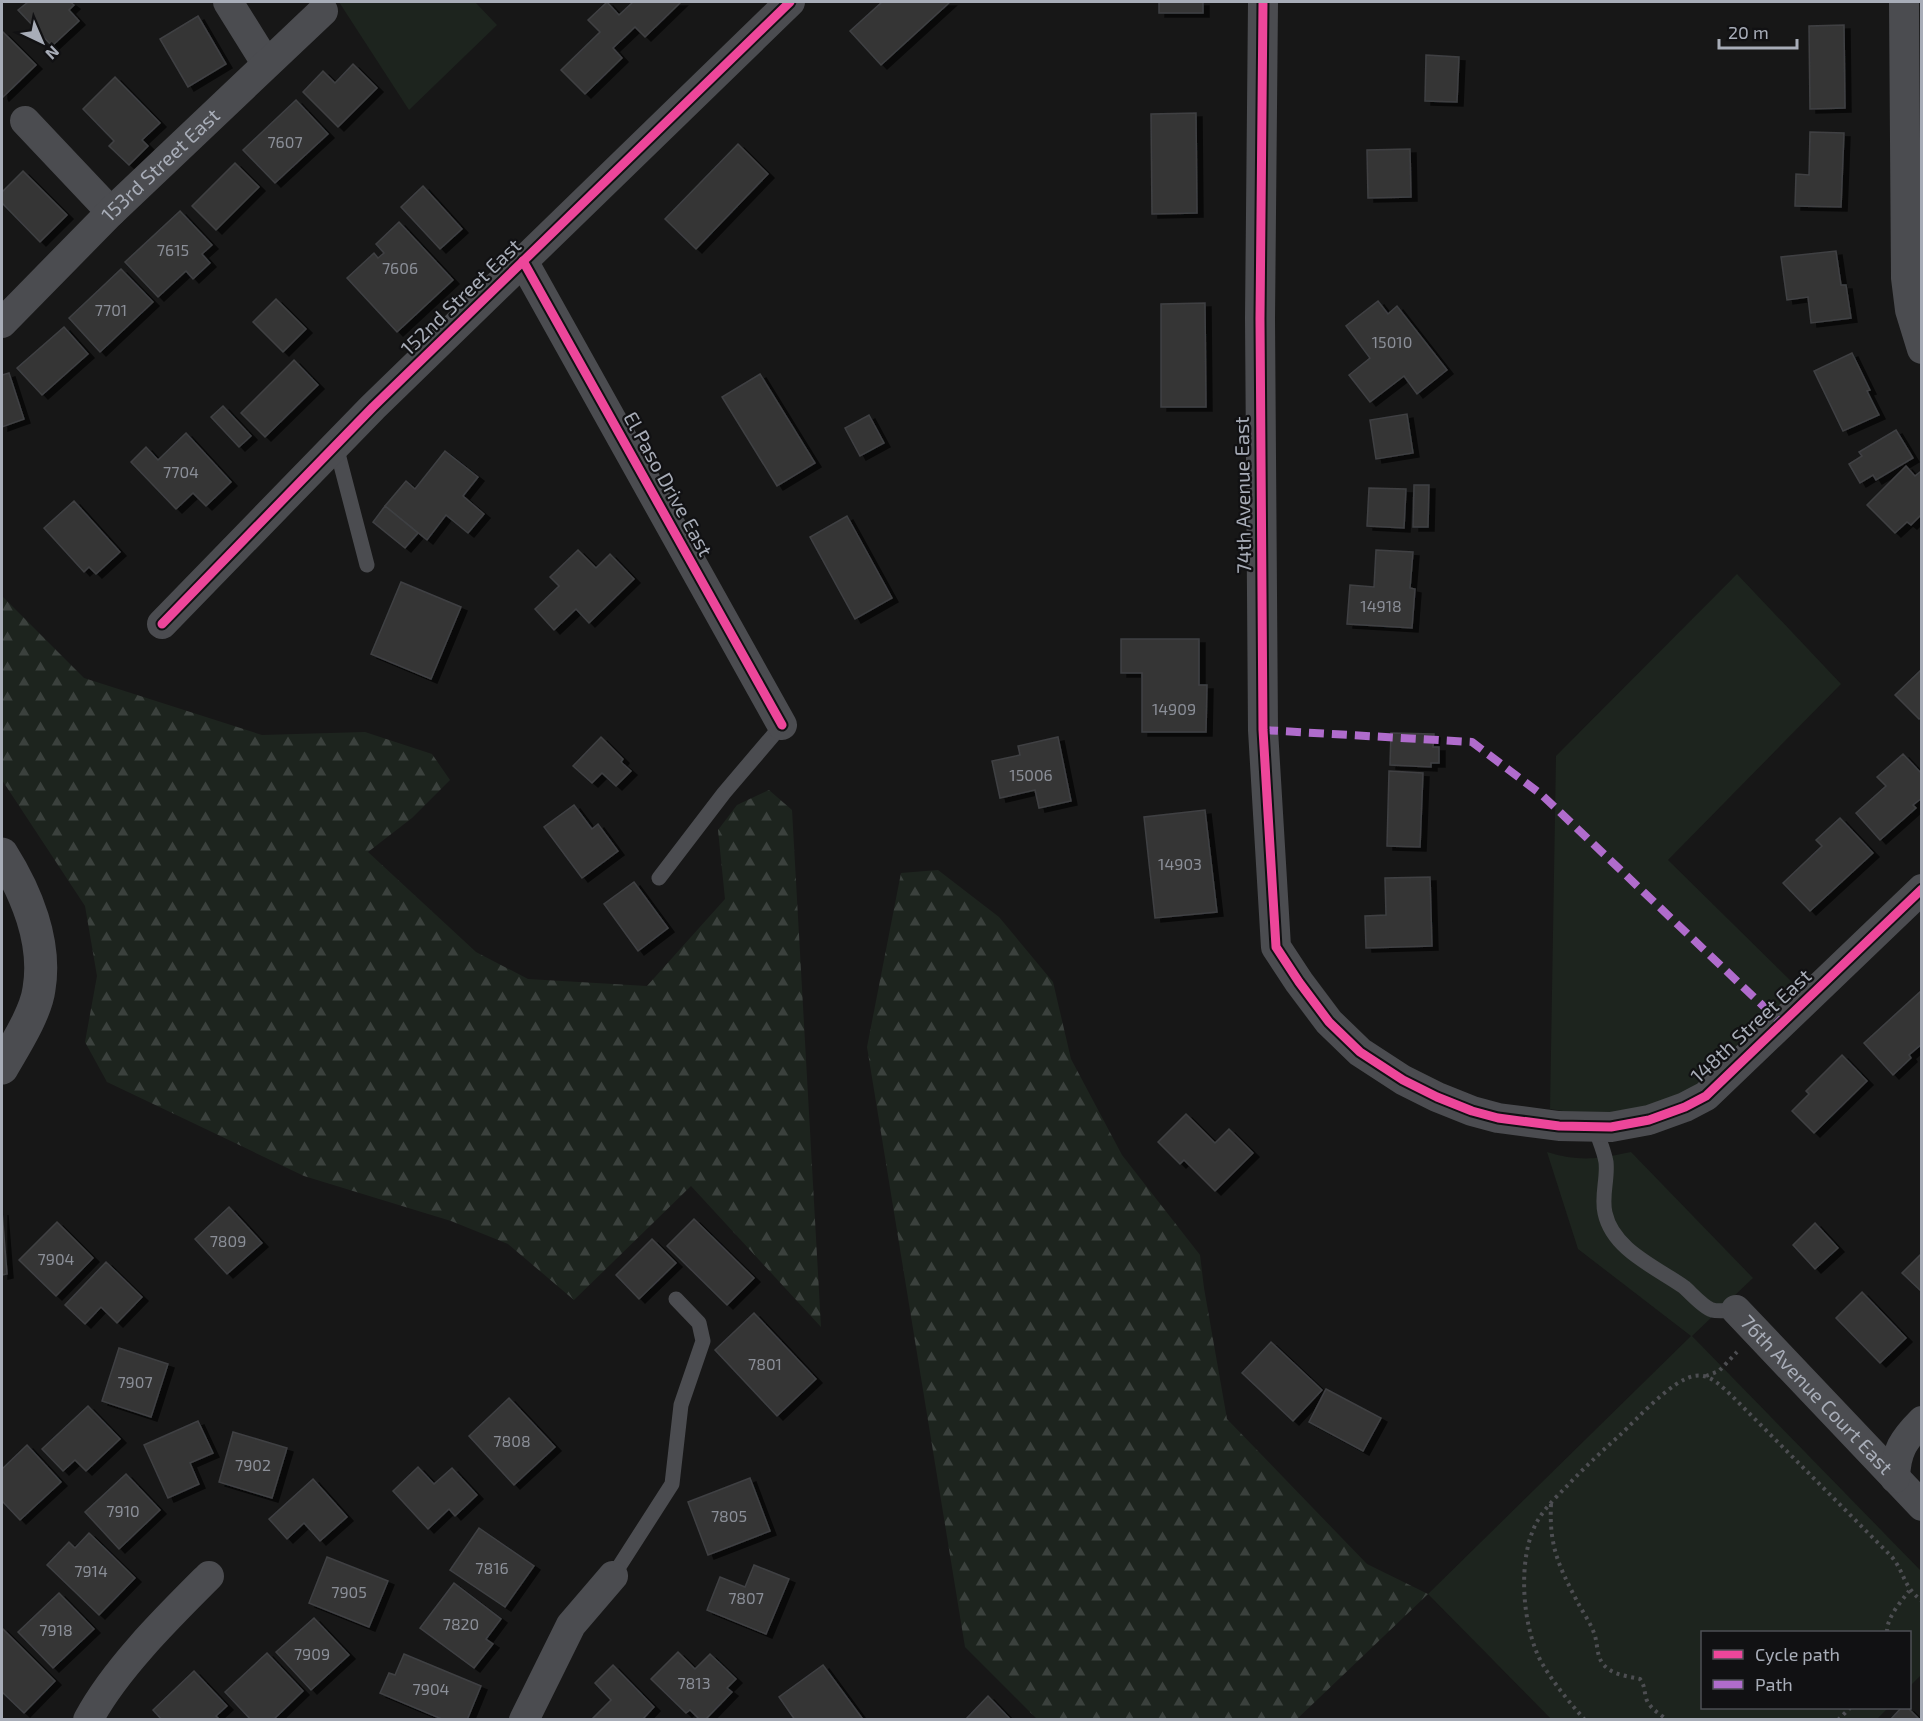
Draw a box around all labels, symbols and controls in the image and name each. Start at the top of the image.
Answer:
north arrow [12,12,72,72]
scale bar [1719,12,1797,50]
text: 20 m [1728,21,1769,43]
text: N [42,42,64,64]
street label: 153rd Street East [96,102,224,226]
house number: 7607 [267,132,303,151]
street label: 152nd Street East [395,233,526,360]
house number: 7615 [157,240,189,259]
house number: 7606 [382,258,418,277]
house number: 7701 [95,300,127,319]
house number: 15010 [1372,332,1412,351]
street label: El Paso Drive East [619,407,719,560]
street label: 74th Avenue East [1229,416,1255,574]
house number: 7704 [163,462,199,481]
house number: 14918 [1360,596,1402,615]
house number: 14909 [1152,699,1196,718]
house number: 15006 [1009,765,1053,784]
house number: 14903 [1158,854,1202,873]
street label: 148th Street East [1685,963,1816,1087]
house number: 7809 [210,1231,246,1250]
house number: 7904 [38,1249,75,1268]
street label: 76th Avenue Court East [1736,1309,1899,1479]
house number: 7801 [748,1354,782,1373]
house number: 7907 [117,1372,153,1391]
house number: 7808 [493,1431,531,1450]
house number: 7902 [235,1455,271,1474]
house number: 7910 [106,1501,140,1520]
house number: 7805 [711,1506,747,1525]
house number: 7816 [475,1558,509,1577]
house number: 7914 [74,1561,108,1580]
house number: 7905 [331,1582,367,1601]
house number: 7807 [728,1588,764,1607]
house number: 7820 [443,1614,479,1633]
house number: 7918 [39,1620,73,1639]
legend [1701,1631,1911,1709]
text: Cycle path [1755,1643,1840,1665]
house number: 7909 [294,1644,330,1663]
house number: 7813 [677,1673,711,1692]
text: Path [1755,1673,1793,1695]
house number: 7904 [413,1679,450,1698]

